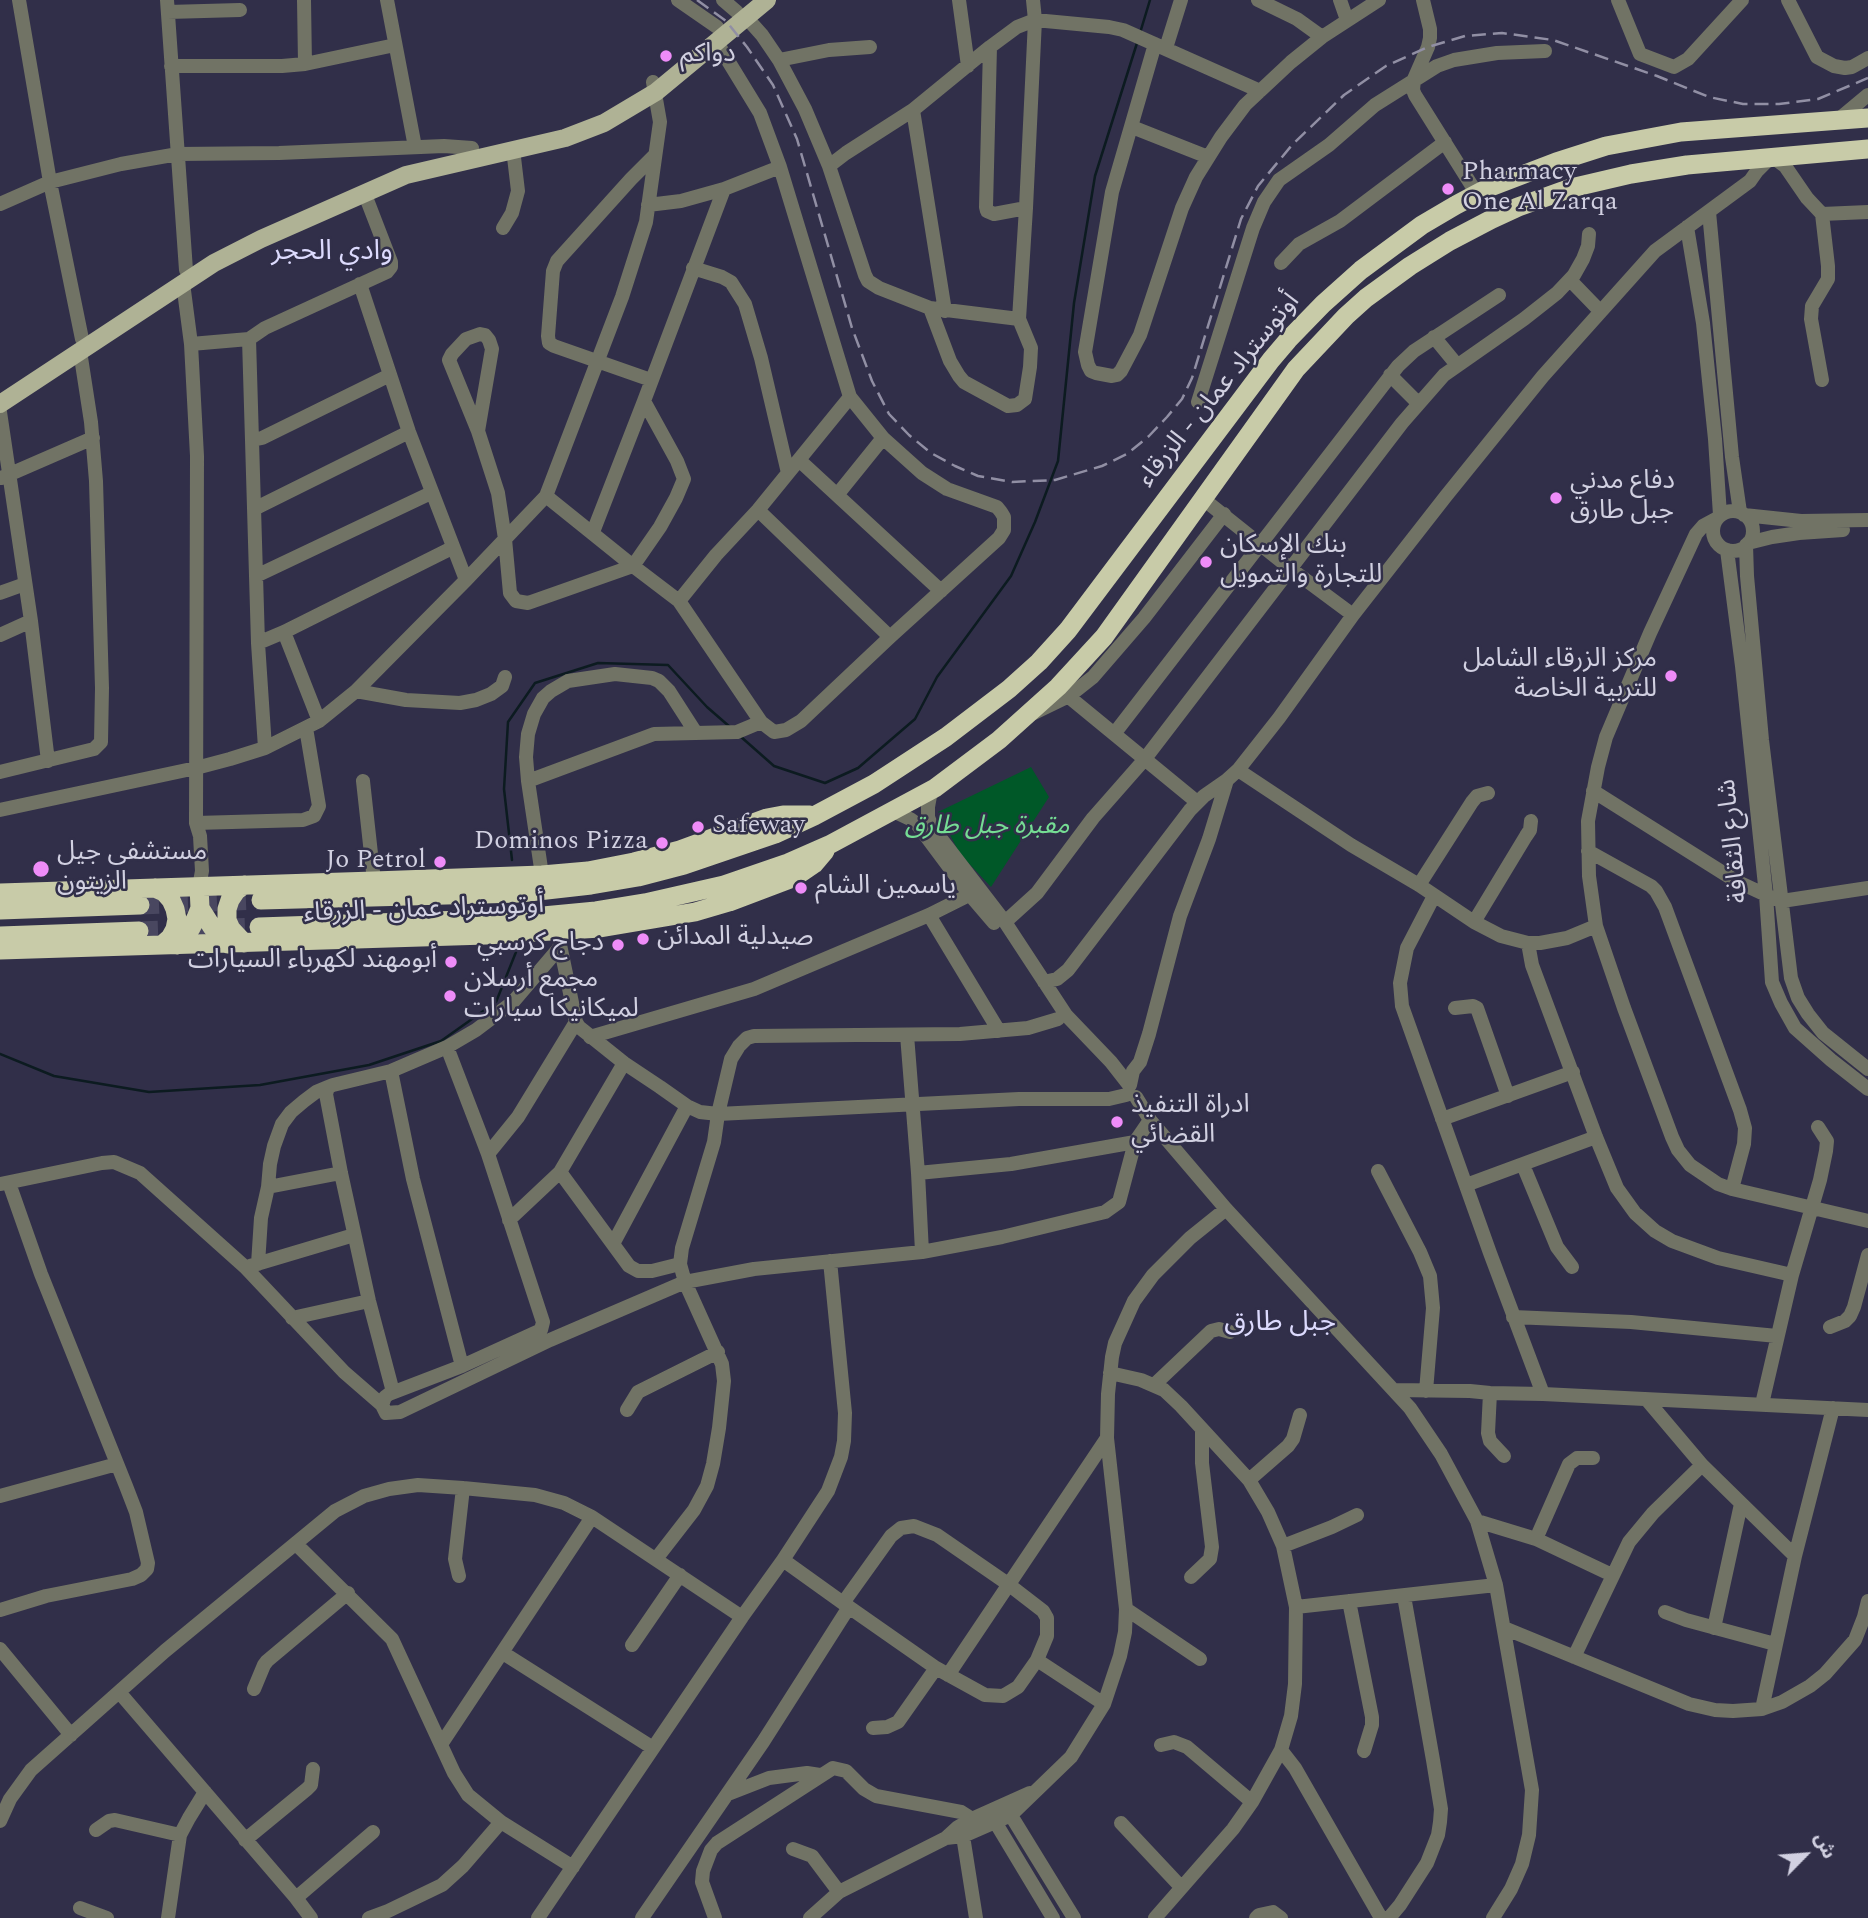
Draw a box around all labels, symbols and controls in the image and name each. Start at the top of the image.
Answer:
place label: دواكم [680,40,736,72]
marker: دواكم [658,48,674,64]
place label: Pharmacy One Al Zarqa [1462,158,1618,220]
marker: Pharmacy One Al Zarqa [1440,181,1456,197]
district label: وادي الحجر [271,237,393,271]
street label: أوتوستراد عمان - الزرقاء [1132,288,1308,494]
place label: دفاع مدني جبل طارق [1570,467,1675,528]
marker: دفاع مدني جبل طارق [1548,490,1564,506]
place label: بنك الإسكان للتجارة والتمويل [1220,531,1382,592]
marker: بنك الإسكان للتجارة والتمويل [1198,554,1214,570]
place label: مركز الزرقاء الشامل للتربية الخاصة [1463,645,1657,706]
marker: مركز الزرقاء الشامل للتربية الخاصة [1663,668,1679,684]
street label: شارع الثقافة [1713,777,1757,905]
place label: Safeway [712,811,805,843]
park label: مقبرة جبل طارق [905,812,1069,844]
marker: Safeway [690,819,706,835]
place label: Dominos Pizza [474,827,648,859]
marker: Dominos Pizza [654,835,670,851]
place label: مستشفى جيل الزيتون [57,838,207,900]
place label: Jo Petrol [326,846,426,878]
marker: Jo Petrol [432,854,448,870]
marker: مستشفى جيل الزيتون [31,859,51,879]
place label: ياسمين الشام [815,872,956,904]
marker: ياسمين الشام [793,880,809,896]
street label: أوتوستراد عمان - الزرقاء [303,891,545,931]
place label: صيدلية المدائن [657,923,814,955]
place label: دجاج كرسبي [477,929,604,961]
marker: صيدلية المدائن [635,931,651,947]
marker: دجاج كرسبي [610,937,626,953]
place label: أبومهند لكهرباء السيارات [188,946,437,978]
marker: أبومهند لكهرباء السيارات [443,954,459,970]
place label: مجمع أرسلان لميكانيكا سيارات [464,965,639,1026]
marker: مجمع أرسلان لميكانيكا سيارات [442,988,458,1004]
place label: ادراة التنفيذ القضائي [1131,1091,1250,1152]
marker: ادراة التنفيذ القضائي [1109,1114,1125,1130]
district label: جبل طارق [1224,1308,1336,1342]
north arrow [1770,1820,1840,1890]
text: ش [1806,1828,1843,1864]

